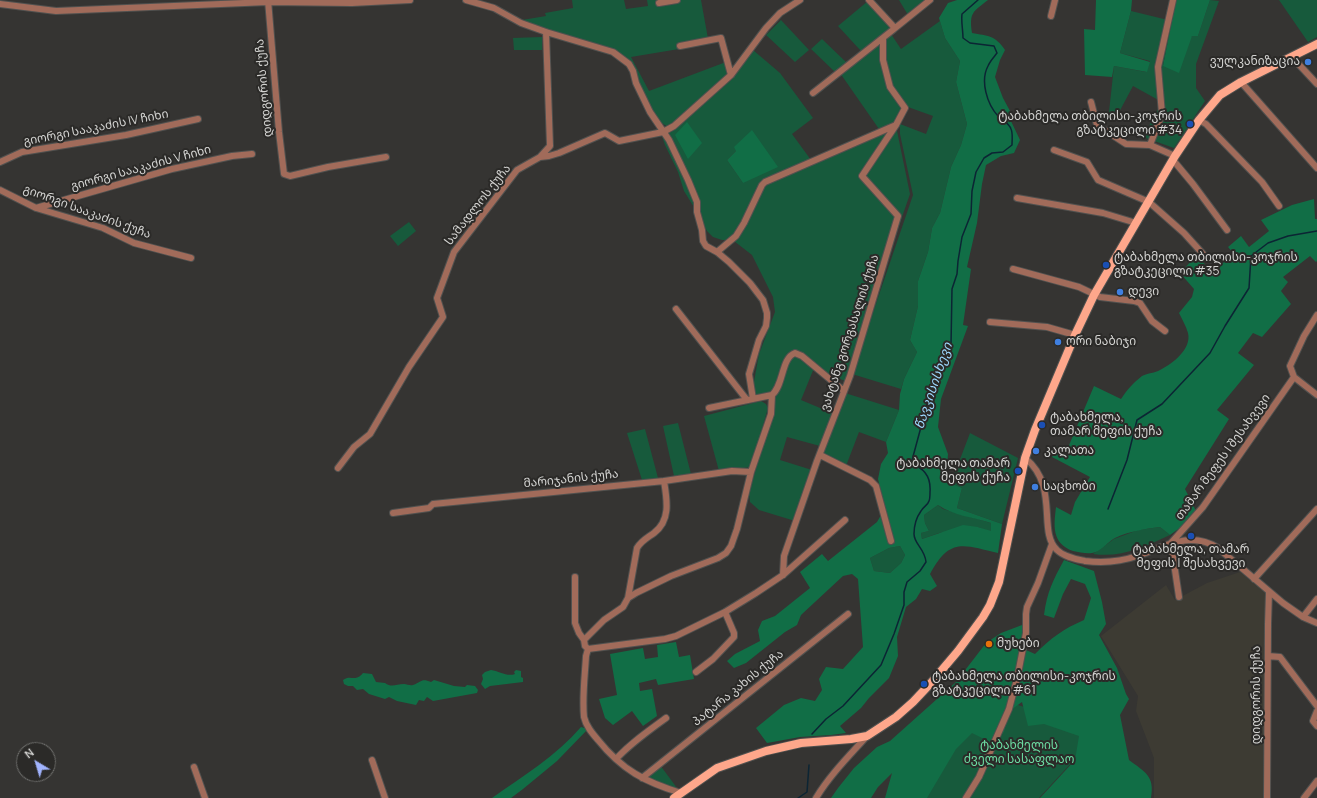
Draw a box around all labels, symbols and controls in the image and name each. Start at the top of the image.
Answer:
street label: დიდგორის ქუჩა [253,38,275,138]
place label: ვულკანიზაცია [1210,55,1300,69]
marker: ვულკანიზაცია [1303,57,1313,67]
street label: გიორგი სააკაძის IV ჩიხი [22,107,170,149]
place label: ტაბახმელა თბილისი-კოჯრის გზატკეცილი #34 [998,110,1182,138]
marker: ტაბახმელა თბილისი-კოჯრის გზატკეცილი #34 [1185,119,1195,129]
street label: გიორგი სააკაძის V ჩიხი [69,142,213,194]
street label: სამადლოს ქუჩა [442,162,514,248]
street label: გიორგი სააკაძის ქუჩა [21,182,153,242]
place label: ტაბახმელა თბილისი-კოჯრის გზატკეცილი #35 [1114,251,1298,279]
street label: ვახტანგ გორგასალის ქუჩა [818,253,882,413]
marker: ტაბახმელა თბილისი-კოჯრის გზატკეცილი #35 [1101,260,1111,270]
place label: დევი [1128,285,1159,299]
marker: დევი [1115,287,1125,297]
place label: ორი ნაბიჯი [1066,335,1136,349]
marker: ორი ნაბიჯი [1053,337,1063,347]
water label: წავკისისხევი [912,341,956,431]
street label: თამარ მეფეს I შესახვევი [1173,391,1273,523]
place label: ტაბახმელა, თამარ მეფის ქუჩა [1050,411,1162,439]
marker: ტაბახმელა, თამარ მეფის ქუჩა [1037,420,1047,430]
place label: კალათა [1044,444,1094,458]
marker: კალათა [1031,446,1041,456]
place label: ტაბახმელა თამარ მეფის ქუჩა [896,457,1010,485]
marker: ტაბახმელა თამარ მეფის ქუჩა [1013,466,1023,476]
street label: მარიჯანის ქუჩა [523,467,619,491]
place label: საცხობი [1043,480,1096,494]
marker: საცხობი [1030,482,1040,492]
marker: ტაბახმელა, თამარ მეფის I შესახვევი [1186,531,1196,541]
place label: ტაბახმელა, თამარ მეფის I შესახვევი [1133,543,1249,571]
place label: მუხები [997,637,1040,651]
marker: მუხები [984,639,994,649]
street label: დიდგორის ქუჩა [1250,646,1264,744]
street label: პატარა კახის ქუჩა [690,647,786,729]
place label: ტაბახმელა თბილისი-კოჯრის გზატკეცილი #61 [932,670,1116,698]
marker: ტაბახმელა თბილისი-კოჯრის გზატკეცილი #61 [919,679,929,689]
park label: ტაბახმელის ძველი სასაფლაო [964,739,1074,767]
north arrow [16,742,56,782]
text: N [21,745,37,761]

